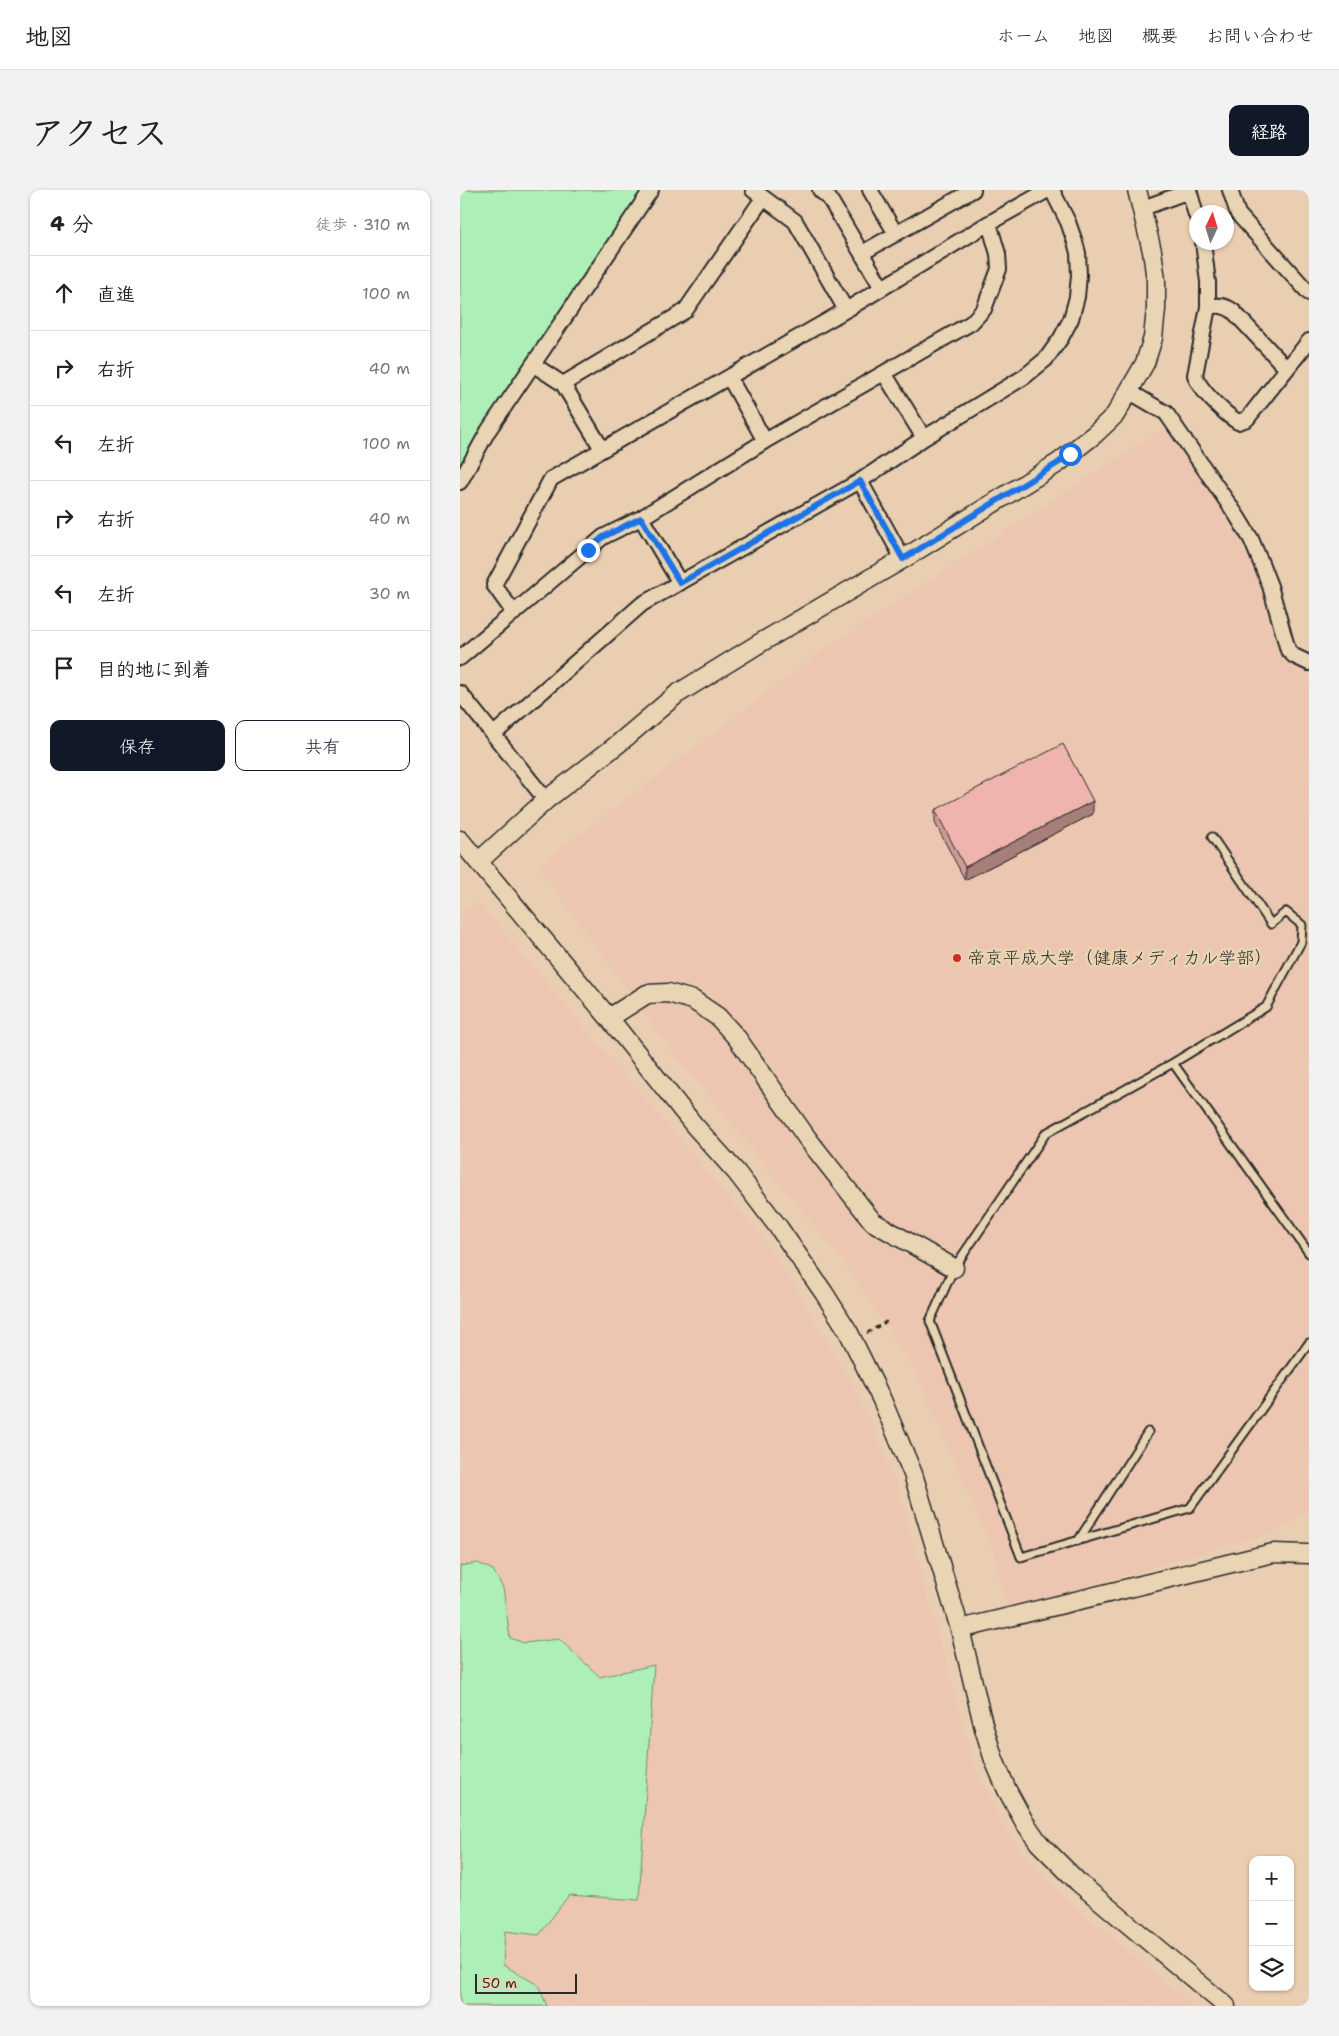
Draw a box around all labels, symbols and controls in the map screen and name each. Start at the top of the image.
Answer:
text: 地図 [25,21,73,53]
text: ホーム [997,24,1050,48]
text: 地図 [1078,24,1114,48]
text: 概要 [1142,24,1178,48]
text: お問い合わせ [1206,24,1314,48]
button: 経路 [1229,105,1309,156]
text: アクセス [30,109,168,156]
north arrow [1189,205,1234,250]
text: 4 分 [50,210,93,238]
text: 徒歩 · 310 m [316,214,410,235]
icon: ahead [50,279,78,307]
text: 直進 [97,282,135,307]
text: 100 m [362,283,410,304]
icon: right [50,354,78,382]
text: 右折 [97,357,135,382]
text: 40 m [368,358,410,379]
icon: left [50,429,78,457]
text: 左折 [97,432,135,457]
text: 100 m [362,433,410,454]
route start [1059,443,1082,466]
icon: right [50,504,78,532]
text: 右折 [97,507,135,532]
text: 40 m [368,508,410,529]
route end [577,539,600,562]
icon: left [50,579,78,607]
text: 左折 [97,582,135,607]
text: 30 m [369,583,410,604]
icon: arrive [50,654,78,682]
text: 目的地に到着 [97,657,211,682]
button: 保存 [50,720,225,771]
button: 共有 [235,720,410,771]
place label: 帝京平成大学（健康メディカル学部） [967,946,1272,970]
marker: 帝京平成大学（健康メディカル学部） [951,952,963,964]
map controls [1249,1856,1294,1991]
button: + [1249,1856,1294,1901]
button: − [1249,1901,1294,1946]
button: layers [1249,1946,1294,1991]
scale bar [475,1971,578,1994]
text: 50 m [482,1974,517,1992]

